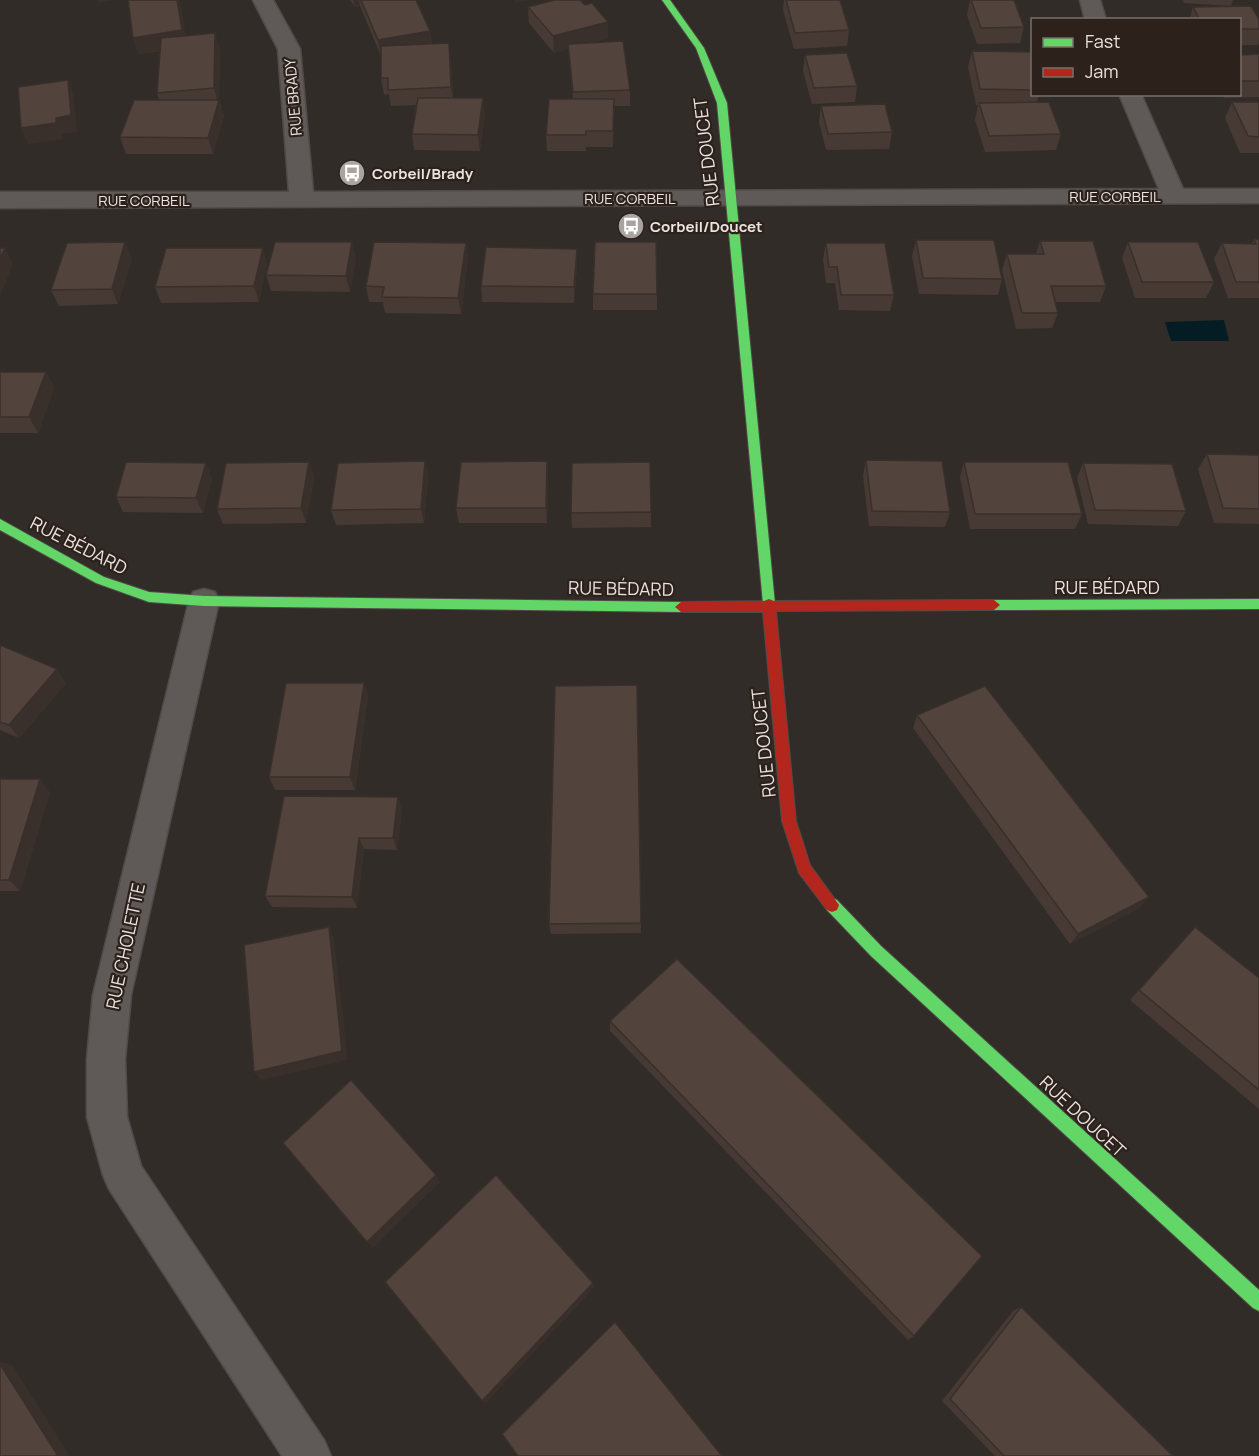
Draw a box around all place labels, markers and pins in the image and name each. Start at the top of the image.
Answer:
bus stop icon: Corbeil/Brady [337,158,367,188]
place label: Corbeil/Brady [372,163,474,184]
bus stop icon: Corbeil/Doucet [616,211,646,241]
place label: Corbeil/Doucet [650,216,763,237]

